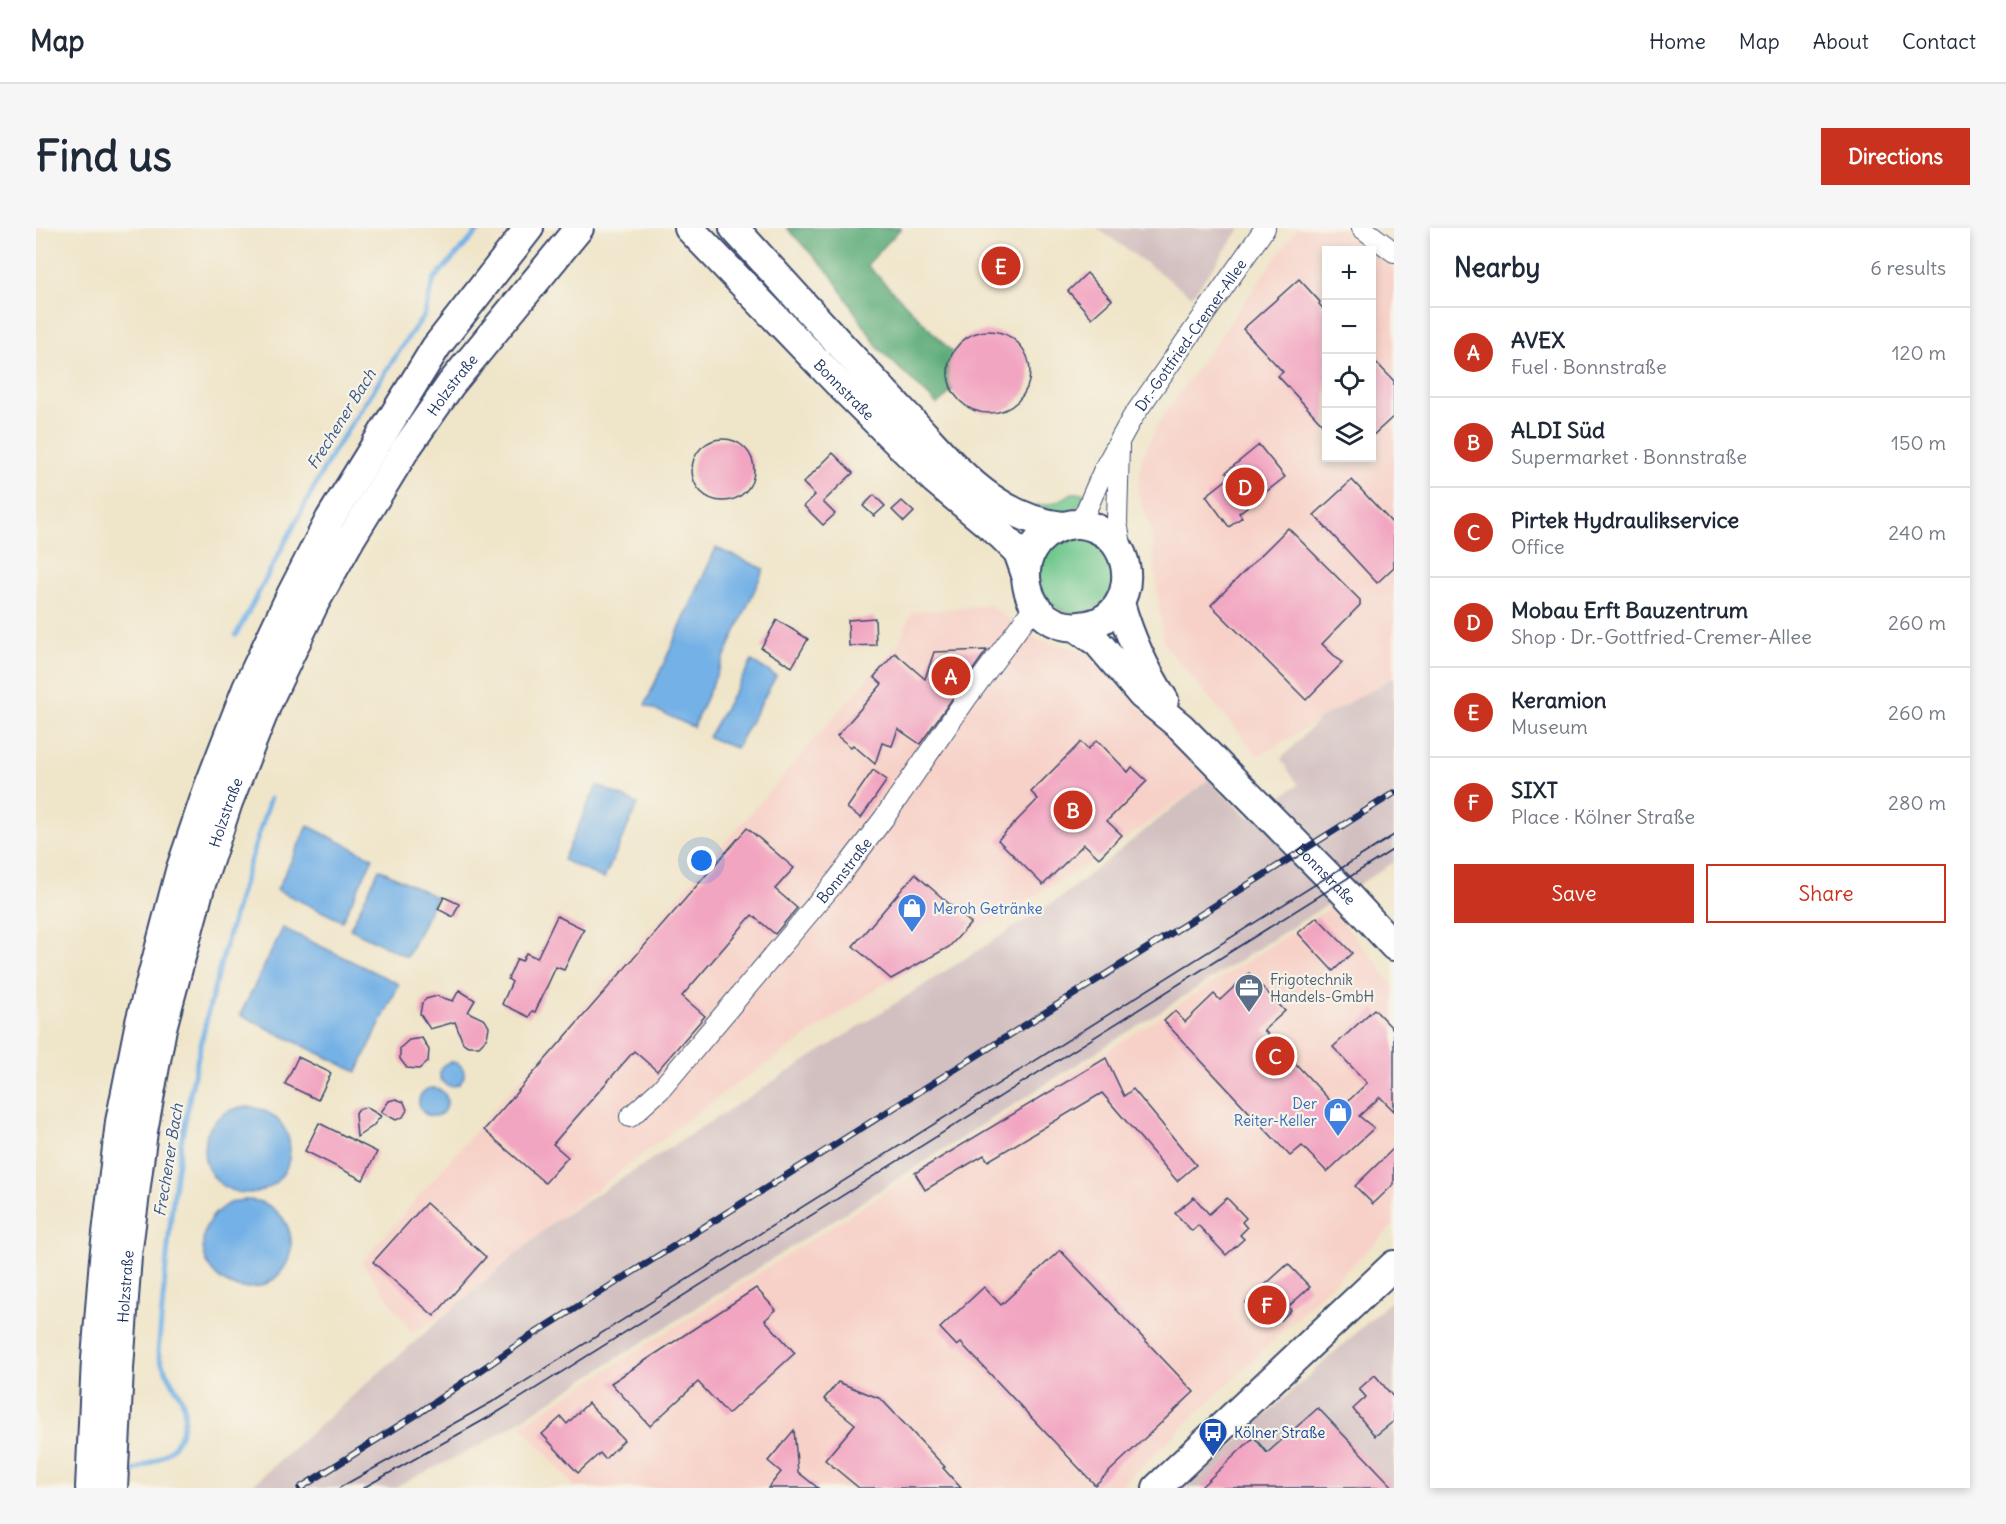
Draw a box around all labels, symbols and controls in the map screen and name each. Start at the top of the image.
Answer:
text: Map [30,23,84,59]
text: Home [1649,28,1706,55]
text: Map [1739,28,1780,55]
text: About [1813,28,1869,55]
text: Contact [1902,28,1976,55]
button: Directions [1821,128,1970,185]
text: Find us [36,130,172,182]
pin: E [982,243,1020,288]
map controls [1322,246,1376,462]
button: + [1322,246,1376,300]
text: Nearby [1454,251,1540,284]
street label: Dr.-Gottfried-Cremer-Allee [1131,255,1250,414]
text: 6 results [1870,255,1946,280]
button: − [1322,300,1376,354]
text: AVEX [1511,326,1565,354]
text: A [1467,340,1480,365]
text: 120 m [1892,340,1946,365]
street label: Holzstraße [422,350,481,419]
button: locate [1322,354,1376,408]
text: Fuel · Bonnstraße [1511,354,1667,379]
street label: Bonnstraße [810,355,879,424]
water label: Frechener Bach [302,365,380,473]
button: layers [1322,408,1376,462]
text: ALDI Süd [1511,416,1605,444]
text: B [1467,430,1480,455]
text: 150 m [1891,430,1946,455]
text: Supermarket · Bonnstraße [1511,444,1747,469]
pin: D [1226,464,1264,510]
text: Pirtek Hydraulikservice [1511,506,1739,534]
text: C [1467,520,1480,545]
text: 240 m [1888,520,1946,545]
text: Office [1511,534,1565,559]
text: Mobau Erft Bauzentrum [1511,596,1748,624]
text: D [1466,610,1481,635]
text: 260 m [1888,610,1946,635]
text: Shop · Dr.-Gottfried-Cremer-Allee [1511,624,1812,649]
pin: A [932,654,970,698]
text: Keramion [1511,686,1607,714]
text: E [1468,700,1479,725]
text: 260 m [1888,700,1946,725]
text: Museum [1511,714,1588,739]
street label: Holzstraße [204,775,246,850]
text: SIXT [1511,776,1558,804]
pin: B [1054,788,1092,832]
text: F [1468,790,1479,815]
text: 280 m [1888,790,1946,815]
text: Place · Kölner Straße [1511,804,1695,829]
street label: Bonnstraße [812,833,875,907]
street label: Bonnstraße [1292,839,1360,908]
your location [687,846,716,875]
button: Save [1454,864,1694,923]
button: Share [1706,864,1946,923]
shop icon: Meroh Getränke [896,892,928,934]
place label: Meroh Getränke [933,899,1043,918]
place label: Frigotechnik Handels-GmbH [1270,970,1375,1006]
office icon: Frigotechnik Handels-GmbH [1233,972,1265,1014]
pin: C [1256,1034,1294,1078]
place label: Der Reiter-Keller [1234,1094,1317,1130]
shop icon: Der Reiter-Keller [1322,1096,1354,1138]
water label: Frechener Bach [149,1101,187,1218]
street label: Holzstraße [113,1249,137,1323]
pin: F [1248,1282,1286,1328]
bus stop icon: Kölner Straße [1197,1416,1229,1458]
place label: Kölner Straße [1234,1423,1325,1442]

